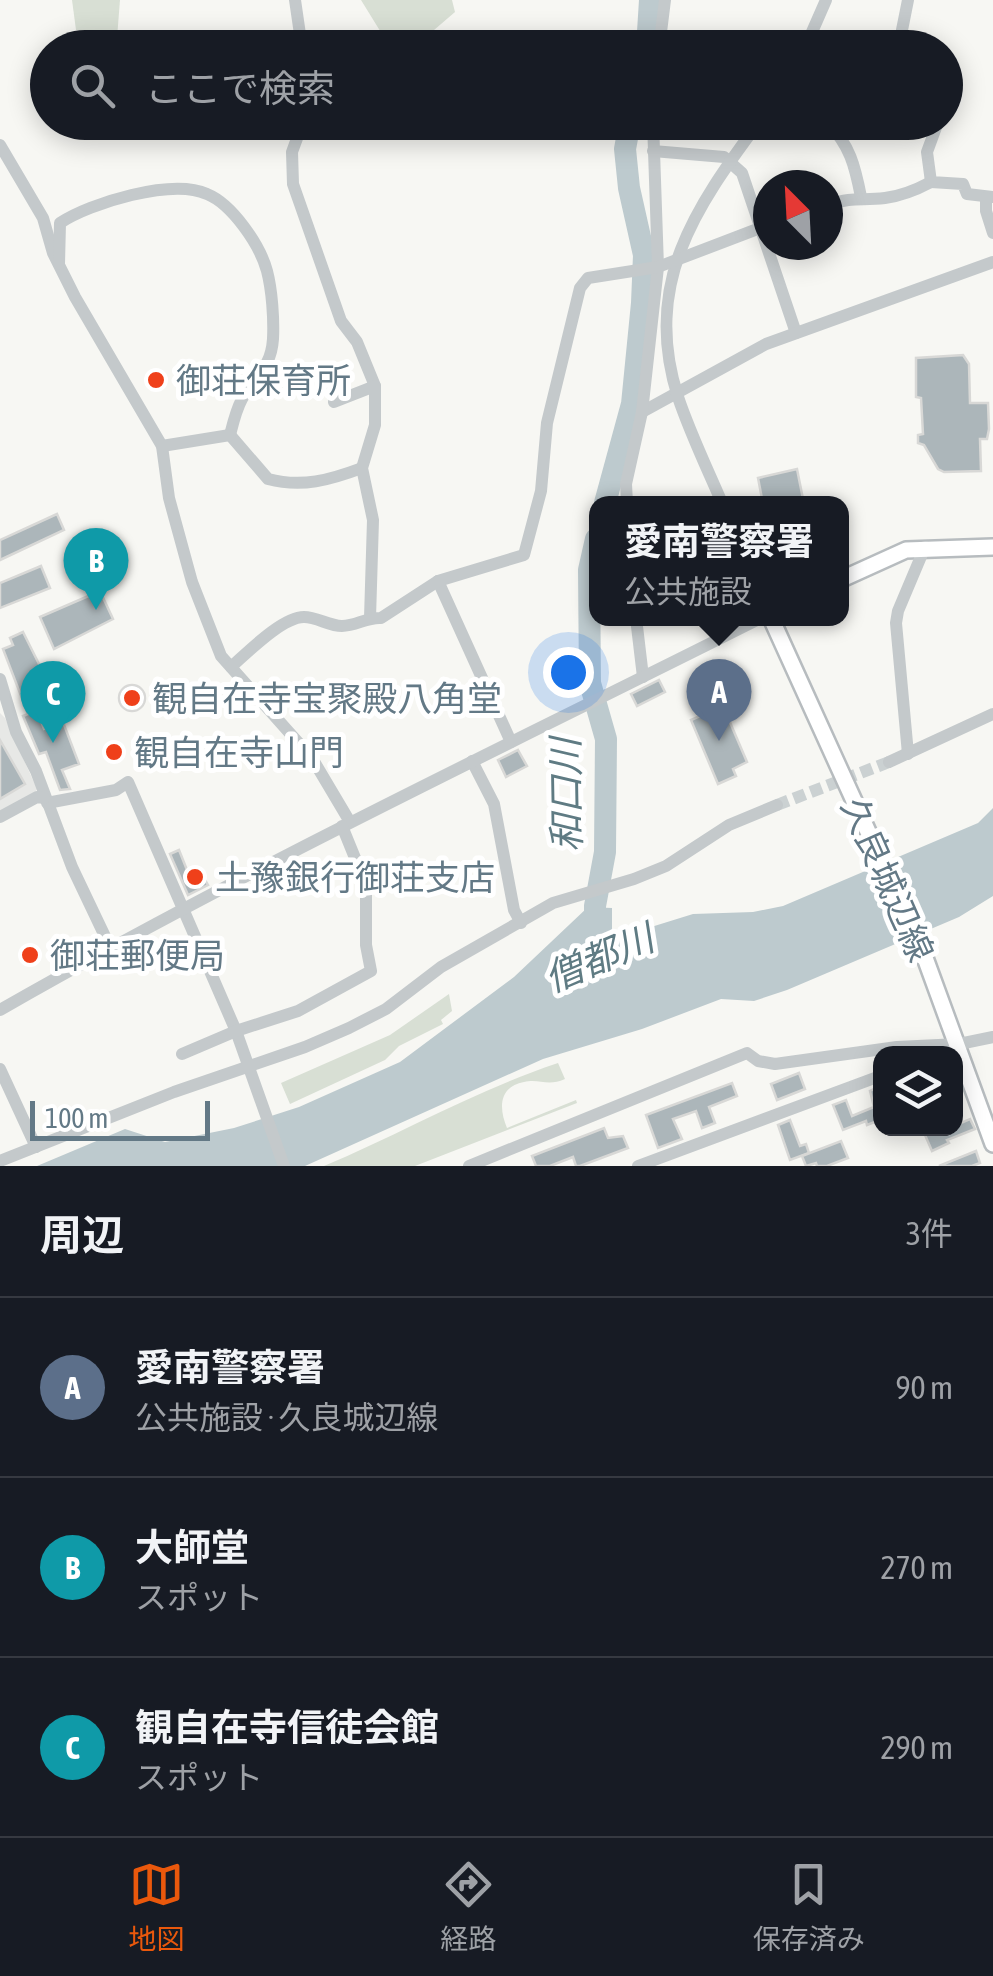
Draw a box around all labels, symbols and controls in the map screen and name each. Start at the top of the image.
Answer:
search box [30,30,963,140]
icon: search [65,58,120,113]
text: ここで検索 [145,67,335,110]
north arrow [753,170,843,260]
place label: 御荘保育所 [176,360,351,400]
marker: 御荘保育所 [145,369,167,391]
popup [589,496,849,626]
text: 愛南警察署 [624,520,814,563]
pin: B [64,528,128,610]
text: 公共施設 [624,573,752,610]
your location [543,647,594,698]
pin: A [686,658,752,741]
pin: C [20,660,86,743]
place label: 観自在寺宝聚殿八角堂 [152,678,502,718]
marker: 観自在寺宝聚殿八角堂 [121,687,143,709]
place label: 観自在寺山門 [134,732,344,772]
water label: 和口川 [543,734,588,852]
marker: 観自在寺山門 [103,741,125,763]
street label: 久良城辺線 [834,791,942,967]
place label: 土豫銀行御荘支店 [215,857,495,897]
marker: 土豫銀行御荘支店 [184,866,206,888]
water label: 僧都川 [538,914,664,1000]
place label: 御荘郵便局 [50,935,225,975]
marker: 御荘郵便局 [19,944,41,966]
map controls [873,1046,963,1136]
button: layers [873,1046,963,1136]
scale bar [30,1096,210,1140]
text: 100 m [45,1102,108,1134]
text: 周辺 [40,1211,124,1259]
text: 3件 [906,1215,953,1252]
text: 愛南警察署 [135,1346,325,1389]
text: A [65,1369,80,1406]
text: 90 m [895,1369,953,1406]
text: 公共施設 · 久良城辺線 [135,1399,439,1436]
text: 大師堂 [135,1526,249,1569]
text: B [65,1549,80,1586]
text: 270 m [880,1549,953,1586]
text: スポット [135,1579,263,1616]
text: 観自在寺信徒会館 [135,1706,439,1749]
text: C [65,1729,80,1766]
text: 290 m [880,1729,953,1766]
text: スポット [135,1759,263,1796]
tab: 地図 [128,1857,184,1957]
tab: 経路 [440,1857,497,1957]
tab: 保存済み [753,1857,865,1957]

